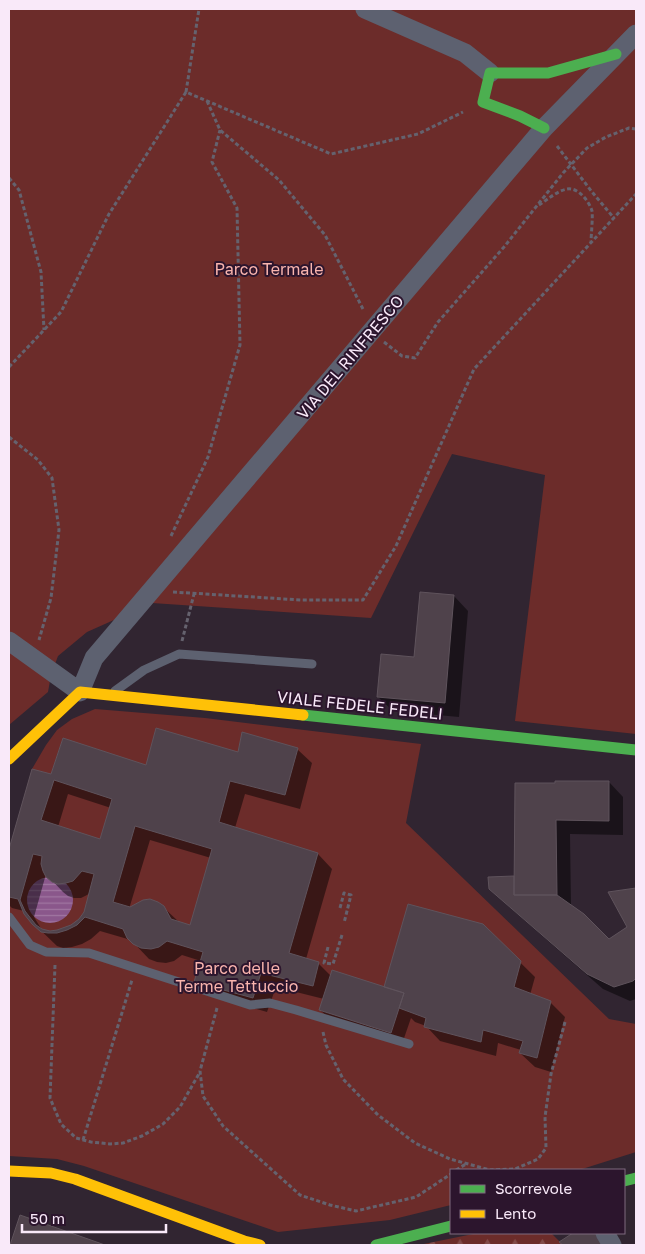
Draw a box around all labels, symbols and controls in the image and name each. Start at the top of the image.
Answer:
park label: Parco Termale [214,259,324,279]
street label: VIA DEL RINFRESCO [292,291,408,423]
street label: VIALE FEDELE FEDELI [276,686,444,724]
park label: Parco delle Terme Tettuccio [176,958,298,996]
legend [450,1169,625,1234]
text: Scorrevole [495,1179,572,1197]
scale bar [22,1202,166,1234]
text: Lento [495,1204,536,1222]
text: 50 m [30,1209,65,1227]

